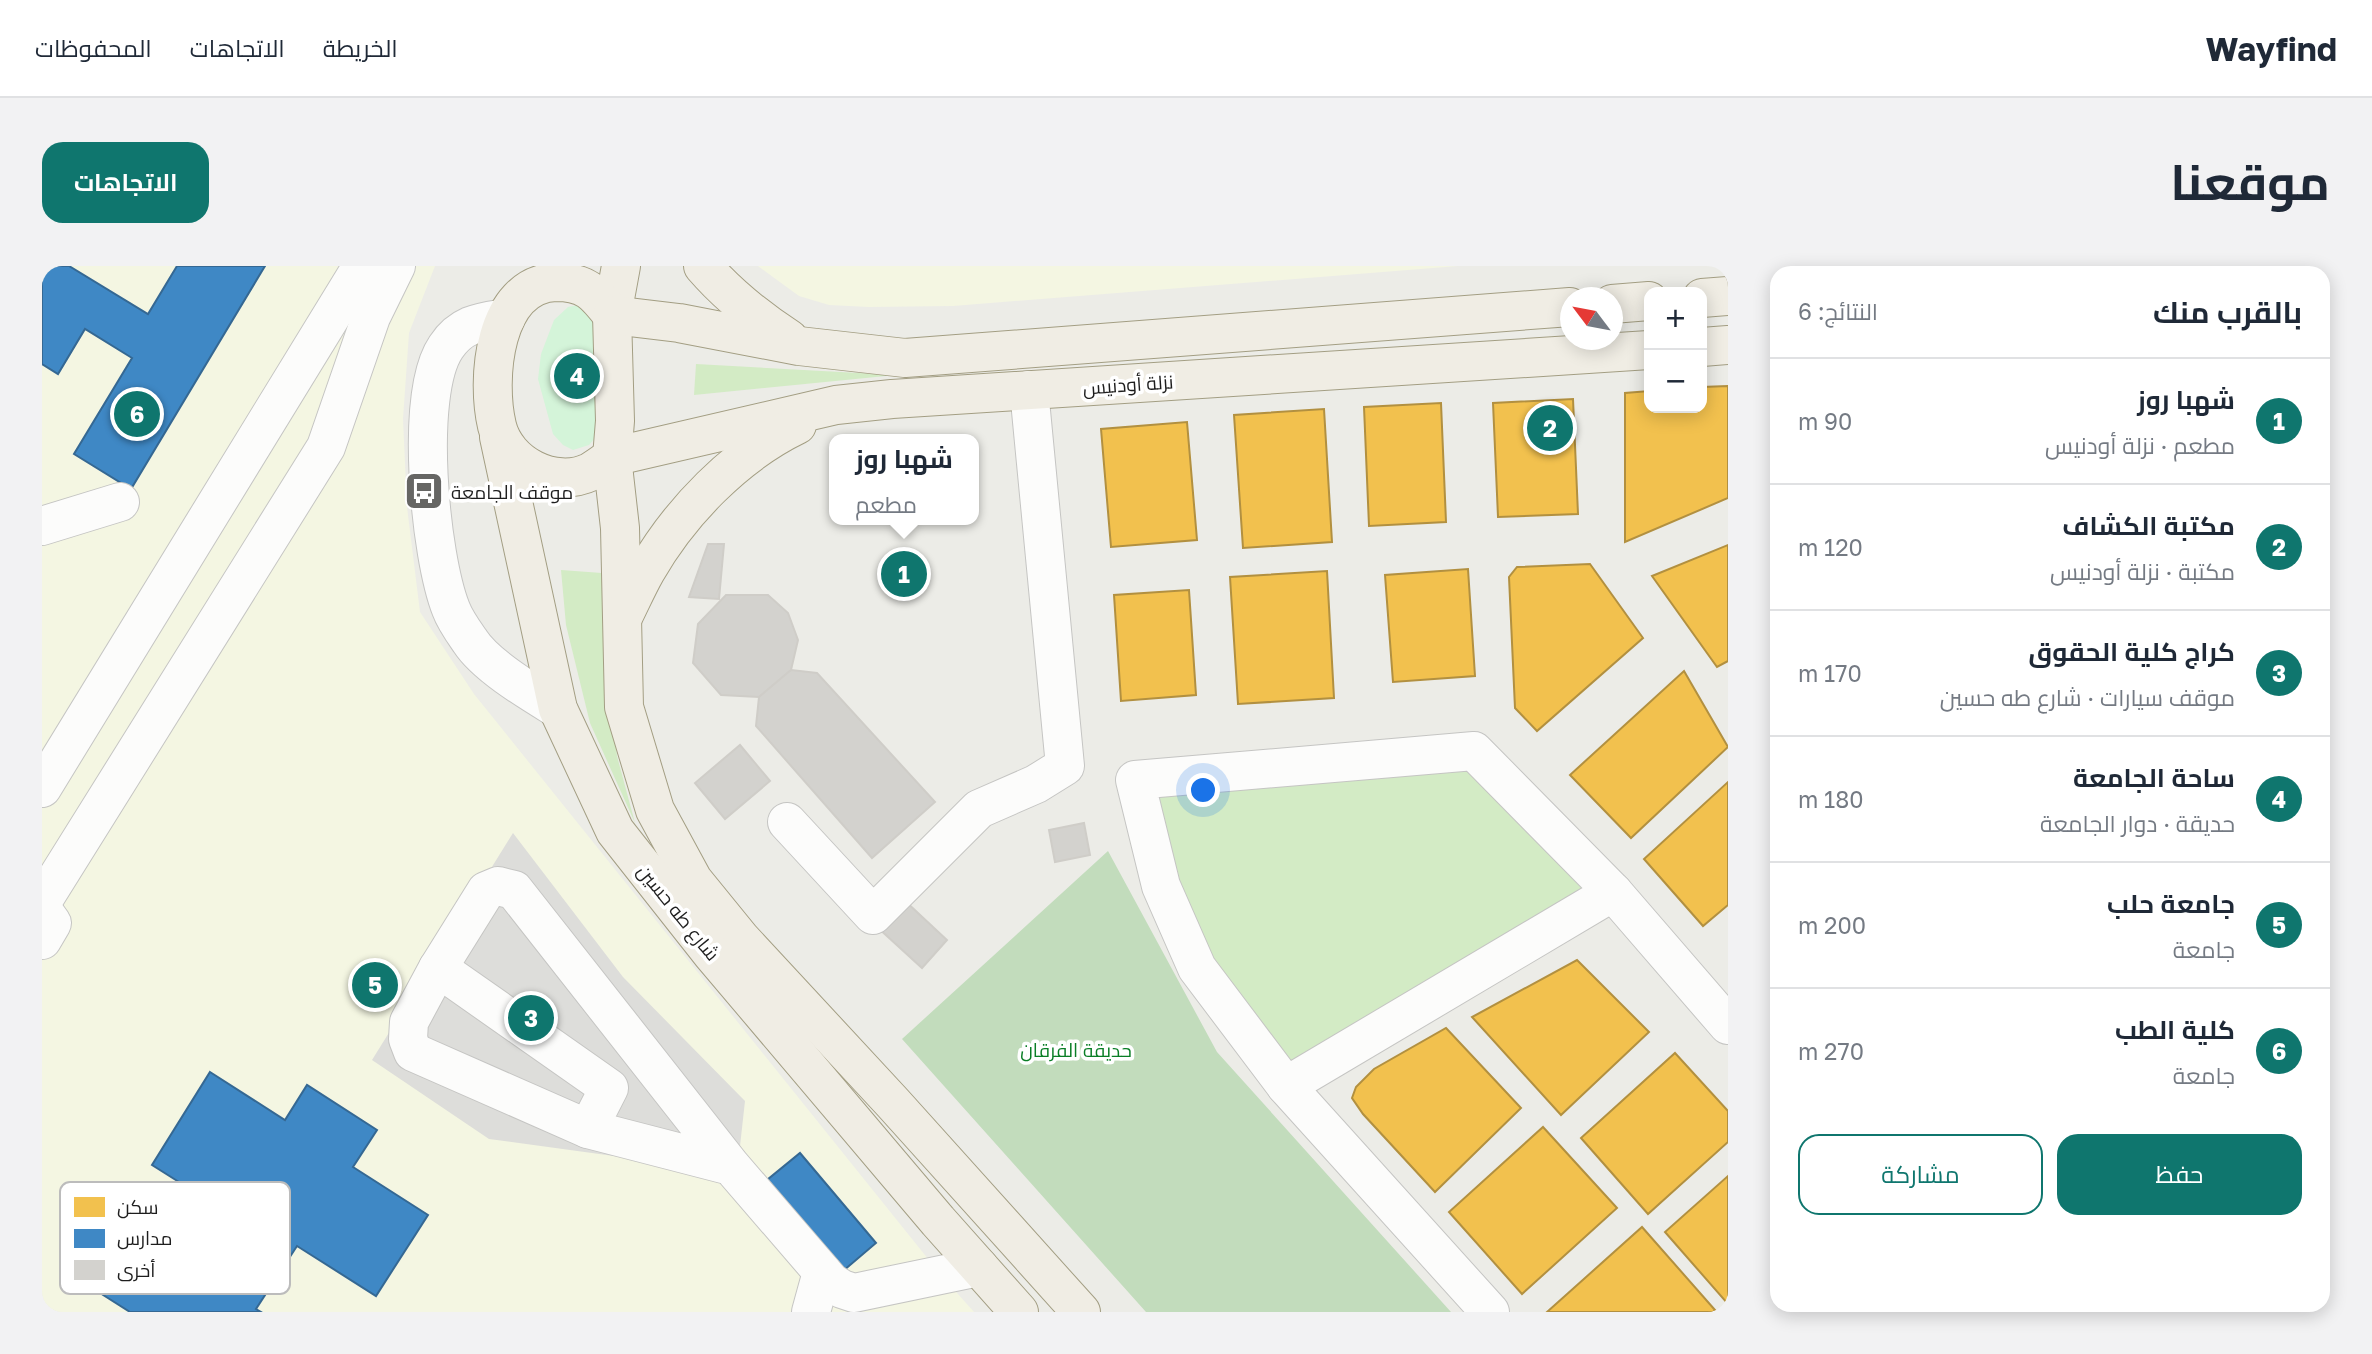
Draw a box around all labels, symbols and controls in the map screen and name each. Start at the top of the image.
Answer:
text: Wayfind [2206,29,2337,68]
text: المحفوظات [35,33,152,62]
text: الاتجاهات [190,33,285,62]
text: الخريطة [323,33,398,62]
button: الاتجاهات [42,142,209,223]
text: موقعنا [2170,152,2330,211]
north arrow [1560,287,1623,350]
map controls [1644,287,1707,413]
button: + [1644,287,1707,350]
text: بالقرب منك [2153,294,2302,330]
text: النتائج: 6 [1798,297,1878,325]
pin: 4 [554,350,600,402]
button: − [1644,350,1707,413]
street label: نزلة أودنيس [1082,369,1174,400]
text: شهبا روز [2137,384,2235,415]
pin: 6 [114,388,160,440]
pin: 2 [1527,402,1573,454]
text: 90 m [1798,407,1852,435]
text: 1 [2273,407,2285,435]
text: مطعم · نزلة أودنيس [2045,431,2235,459]
popup [829,434,979,525]
text: شهبا روز [855,443,953,474]
bus stop icon: موقف الجامعة [403,470,445,512]
place label: موقف الجامعة [451,480,573,504]
text: مطعم [855,490,917,518]
text: مكتبة الكشاف [2062,510,2235,541]
text: 120 m [1798,533,1863,561]
text: 2 [2272,533,2286,561]
pin: 1 [881,548,927,600]
text: مكتبة · نزلة أودنيس [2050,557,2235,585]
text: كراج كلية الحقوق [2028,636,2235,667]
text: 170 m [1798,659,1862,687]
text: 3 [2272,659,2286,687]
text: موقف سيارات · شارع طه حسين [1940,683,2235,711]
text: ساحة الجامعة [2073,762,2235,793]
your location [1186,773,1220,807]
text: 180 m [1798,785,1864,813]
text: 4 [2272,785,2286,813]
text: حديقة · دوار الجامعة [2040,809,2235,837]
street label: شارع طه حسين [631,859,725,967]
text: جامعة حلب [2107,888,2235,919]
text: 200 m [1798,911,1866,939]
text: 5 [2272,911,2286,939]
text: جامعة [2173,935,2235,963]
pin: 5 [352,959,398,1011]
pin: 3 [508,992,554,1044]
text: كلية الطب [2115,1014,2235,1045]
text: 270 m [1798,1037,1864,1065]
text: 6 [2272,1037,2286,1065]
park label: حديقة الفرقان [1020,1038,1132,1062]
text: جامعة [2173,1061,2235,1089]
button: مشاركة [1798,1134,2043,1215]
button: حفظ [2057,1134,2302,1215]
legend [60,1182,290,1294]
text: سكن [117,1195,159,1219]
text: مدارس [117,1226,172,1250]
text: أخرى [117,1258,155,1282]

